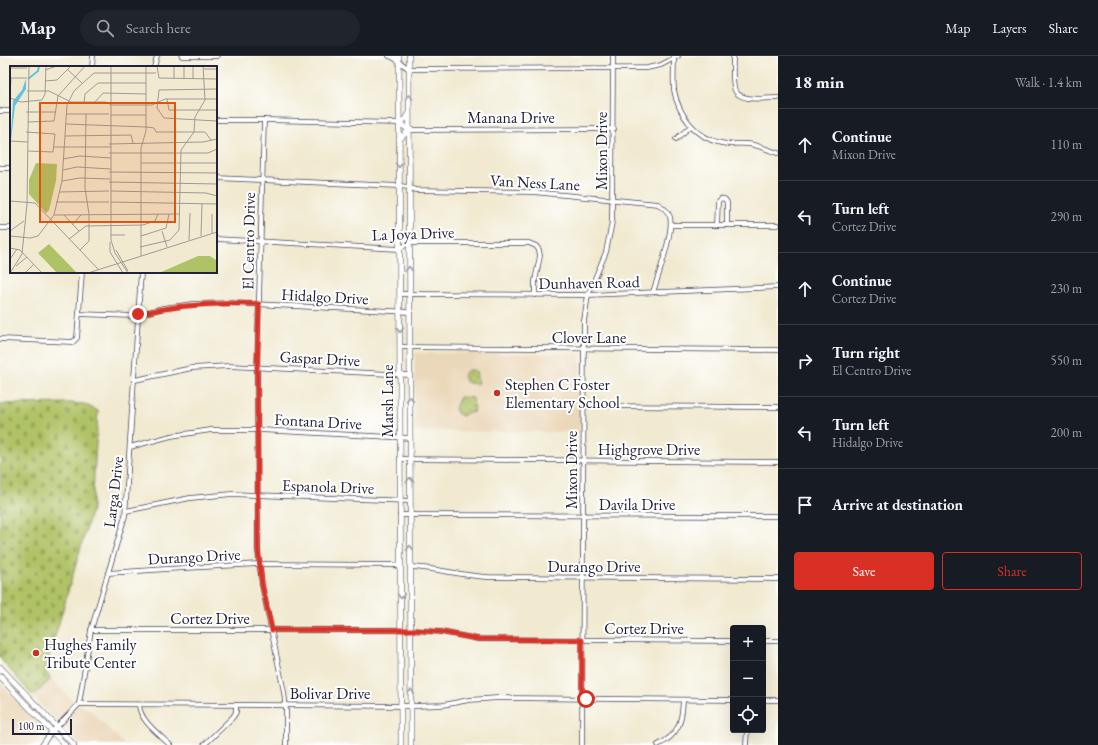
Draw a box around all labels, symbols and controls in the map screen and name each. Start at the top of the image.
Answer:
search box [80,10,360,46]
text: Map [20,15,56,40]
icon: search [94,17,116,39]
text: Search here [126,18,191,37]
text: Map [945,19,970,37]
text: Layers [992,19,1027,37]
text: Share [1049,19,1078,37]
inset map [10,66,217,273]
text: 18 min [794,71,844,93]
text: Walk · 1.4 km [1015,74,1082,91]
one-way arrow [405,94,413,100]
street label: Manana Drive [467,107,555,128]
street label: Mixon Drive [591,112,612,190]
text: Continue [832,127,892,146]
icon: ahead [794,134,816,156]
text: 110 m [1051,136,1082,153]
text: Mixon Drive [832,146,896,163]
one-way arrow [395,162,403,168]
street label: Van Ness Lane [489,170,580,195]
street label: El Centro Drive [237,192,260,290]
text: Turn left [832,199,889,218]
icon: left [794,206,816,228]
text: 290 m [1051,208,1082,225]
text: Cortez Drive [832,218,896,235]
street label: La Joya Drive [371,222,455,245]
one-way arrow [405,266,413,272]
street label: Dunhaven Road [538,271,641,294]
text: Continue [832,271,892,290]
icon: ahead [794,278,816,300]
text: 230 m [1051,280,1082,297]
street label: Hidalgo Drive [281,284,369,309]
text: Cortez Drive [832,290,896,307]
route end [129,305,147,323]
one-way arrow [396,327,404,333]
street label: Clover Lane [552,327,626,348]
text: Turn right [832,343,900,362]
street label: Gaspar Drive [279,346,361,371]
icon: right [794,350,816,372]
text: 550 m [1051,352,1082,369]
text: El Centro Drive [832,362,911,379]
street label: Marsh Lane [377,365,398,437]
place label: Stephen C Foster Elementary School [505,374,620,413]
marker: Stephen C Foster Elementary School [492,388,502,398]
one-way arrow [406,396,414,402]
street label: Fontana Drive [274,409,362,434]
text: Turn left [832,415,889,434]
icon: left [794,422,816,444]
text: 200 m [1051,424,1082,441]
street label: Mixon Drive [561,431,582,509]
text: Hidalgo Drive [832,434,903,451]
street label: Highgrove Drive [598,439,700,460]
street label: Larga Drive [99,455,128,529]
street label: Espanola Drive [281,474,374,499]
one-way arrow [406,477,414,483]
street label: Davila Drive [599,494,675,515]
icon: arrive [794,494,816,516]
text: Arrive at destination [832,495,963,514]
street label: Durango Drive [147,544,241,569]
one-way arrow [406,545,415,551]
button: Save [794,552,934,590]
button: Share [942,552,1082,590]
street label: Durango Drive [548,556,640,577]
one-way arrow [397,593,405,599]
street label: Cortez Drive [170,608,250,629]
street label: Cortez Drive [604,618,684,639]
map controls [730,625,766,733]
button: + [730,625,766,661]
place label: Hughes Family Tribute Center [44,634,138,673]
marker: Hughes Family Tribute Center [31,648,41,658]
button: − [730,661,766,697]
street label: Bolivar Drive [290,683,370,704]
one-way arrow [407,689,415,695]
route start [577,690,595,708]
button: locate [730,697,766,733]
scale bar [12,717,72,736]
text: 100 m [18,719,45,733]

